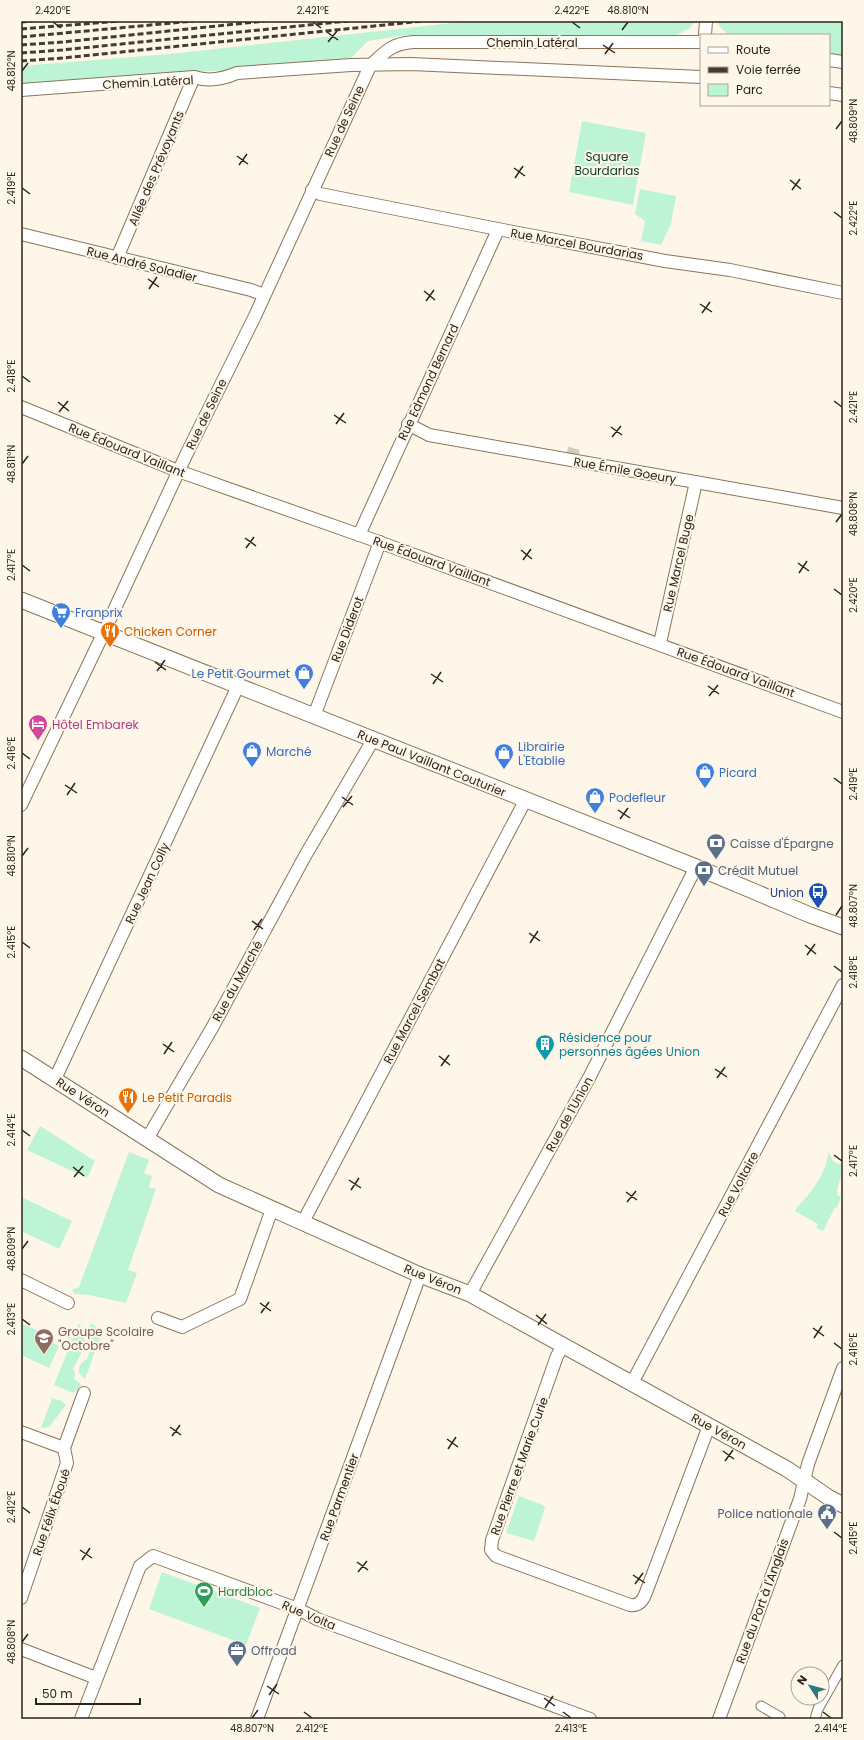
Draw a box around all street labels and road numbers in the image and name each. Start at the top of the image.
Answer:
street label: Chemin Latéral [486,34,578,51]
street label: Chemin Latéral [102,71,194,93]
street label: Rue de Seine [320,83,368,159]
street label: Allée des Prévoyants [124,108,188,228]
street label: Rue Marcel Bourdarias [509,224,645,264]
street label: Rue André Soladier [85,242,200,286]
street label: Rue Edmond Bernard [394,321,462,443]
street label: Rue de Seine [181,376,231,452]
street label: Rue Édouard Vaillant [66,419,188,481]
street label: Rue Émile Goeury [572,453,678,487]
street label: Rue Marcel Buge [658,512,698,614]
street label: Rue Édouard Vaillant [371,532,493,590]
street label: Rue Diderot [327,594,367,664]
street label: Rue Édouard Vaillant [675,643,797,701]
street label: Rue Paul Vaillant Couturier [355,725,509,801]
street label: Rue Jean Colly [121,839,173,926]
street label: Rue du Marché [208,938,266,1024]
street label: Rue Marcel Sembat [379,955,449,1067]
street label: Rue Véron [53,1073,113,1121]
street label: Rue de l'Union [541,1073,597,1155]
street label: Rue Voltaire [714,1148,762,1220]
street label: Rue Véron [402,1260,464,1298]
street label: Rue Pierre et Marie Curie [486,1395,552,1537]
street label: Rue Véron [688,1409,750,1453]
street label: Rue Parmentier [315,1450,363,1543]
street label: Rue Félix Éboué [28,1466,74,1558]
street label: Rue du Port à l'Anglais [732,1536,792,1666]
street label: Rue Volta [280,1596,338,1634]

